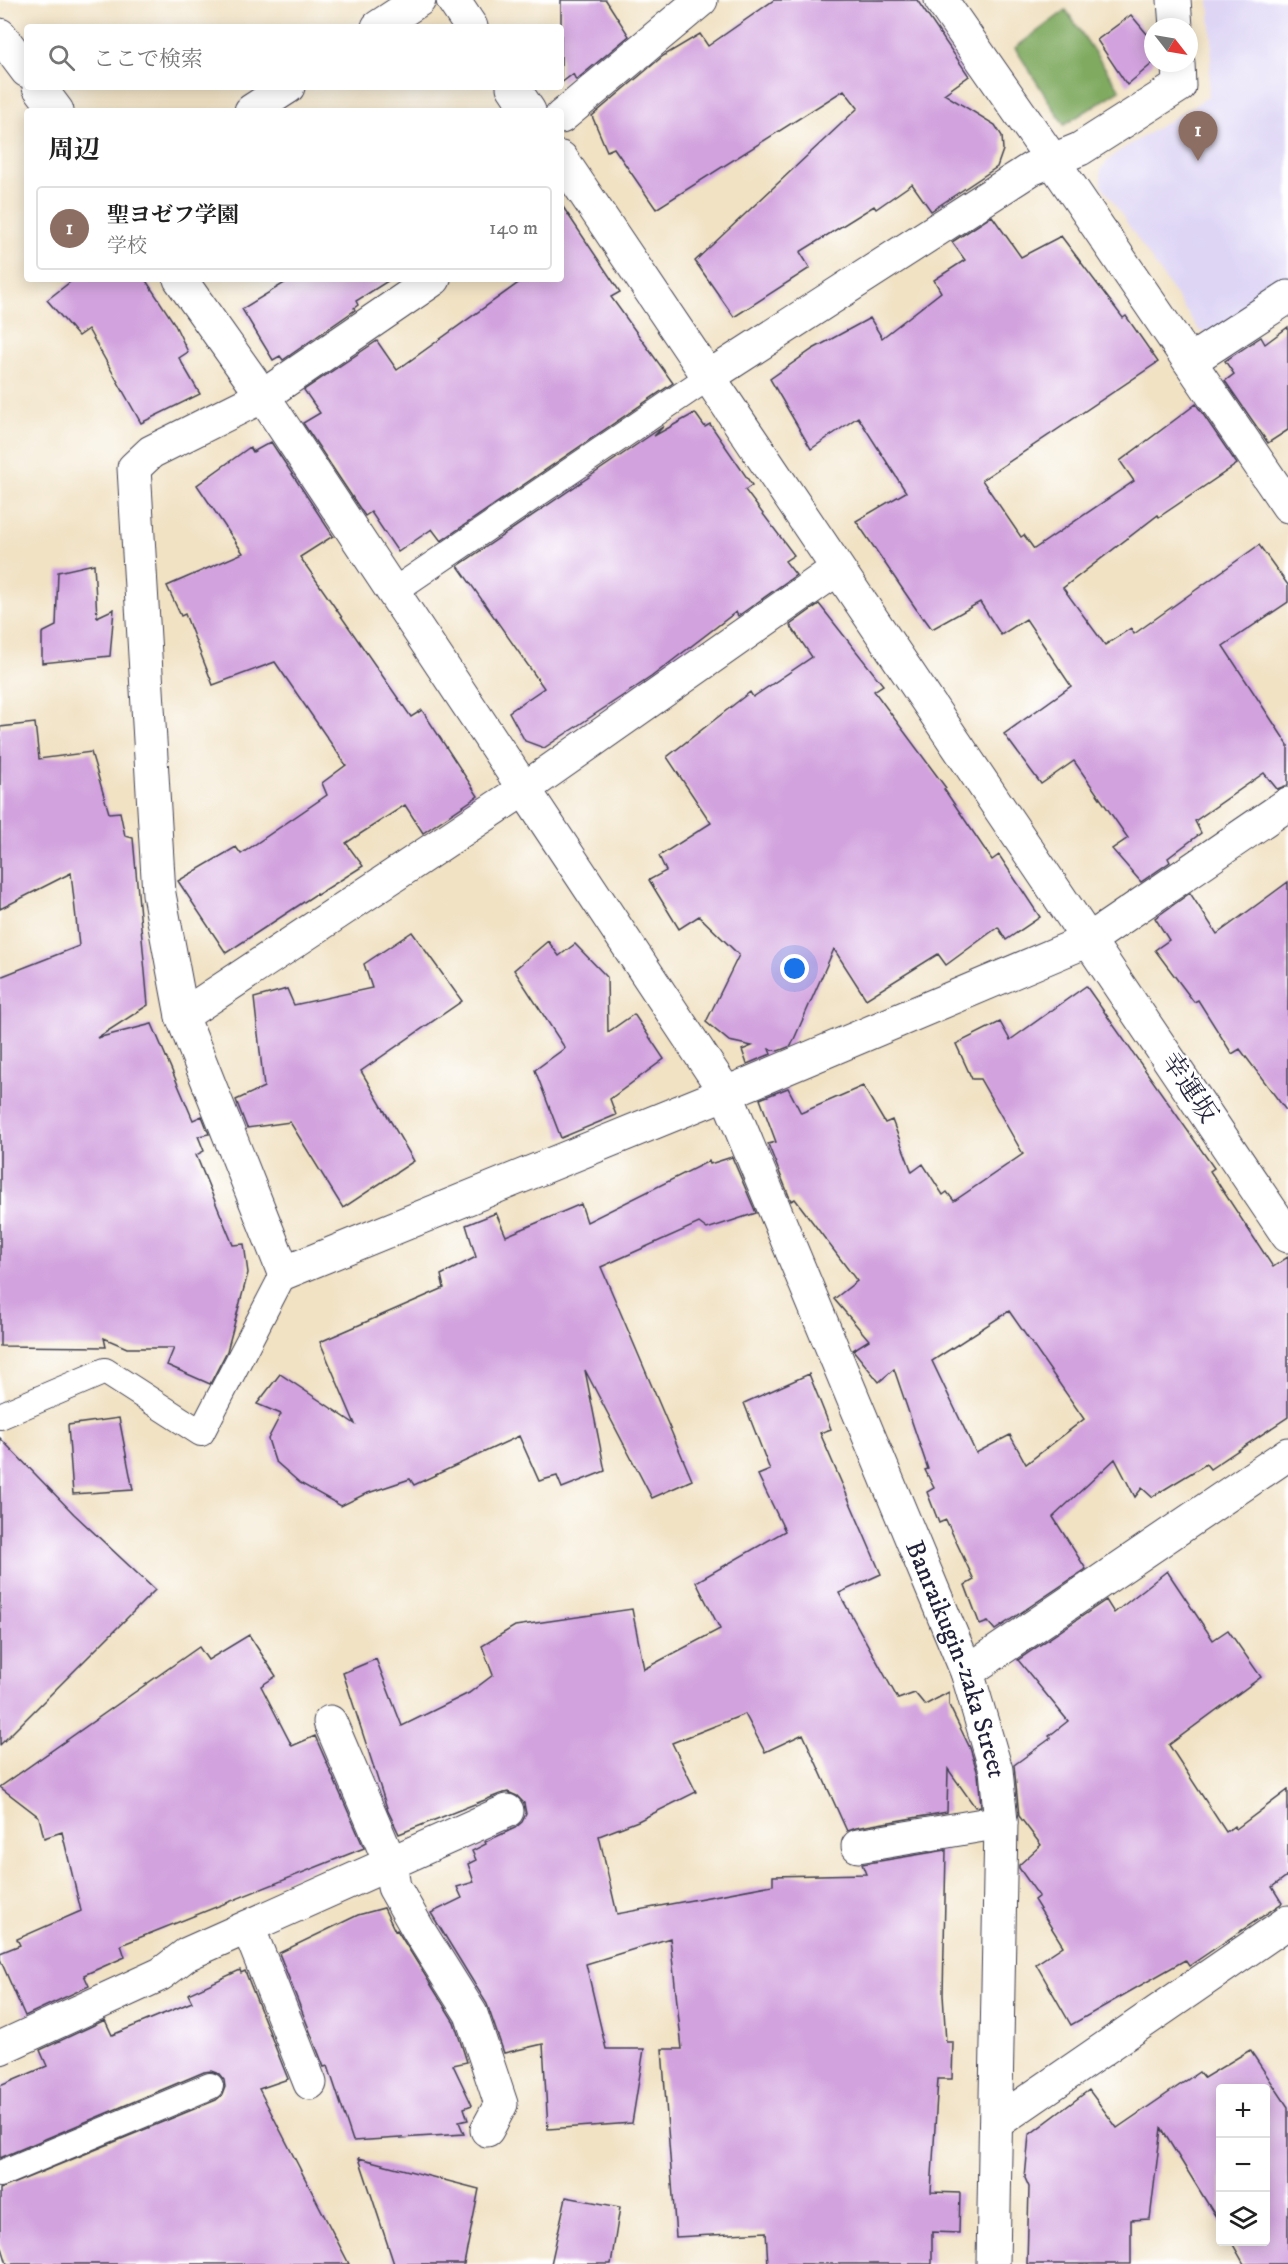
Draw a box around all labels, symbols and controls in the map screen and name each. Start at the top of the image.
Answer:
north arrow [1144,18,1198,72]
search box [24,24,564,90]
icon: search [45,41,78,74]
text: ここで検索 [93,46,203,73]
pin: 1 [1178,112,1218,161]
text: 周辺 [48,134,100,167]
text: 聖ヨゼフ学園 [107,202,239,229]
text: 1 [66,216,73,241]
text: 140 m [489,216,538,241]
text: 学校 [107,234,147,259]
your location [780,954,809,983]
street label: 幸運坂 [1154,1046,1224,1130]
street label: Banraikugin-zaka Street [898,1536,1013,1779]
map controls [1216,2084,1270,2246]
button: + [1216,2084,1270,2138]
button: − [1216,2138,1270,2192]
button: layers [1216,2192,1270,2246]

